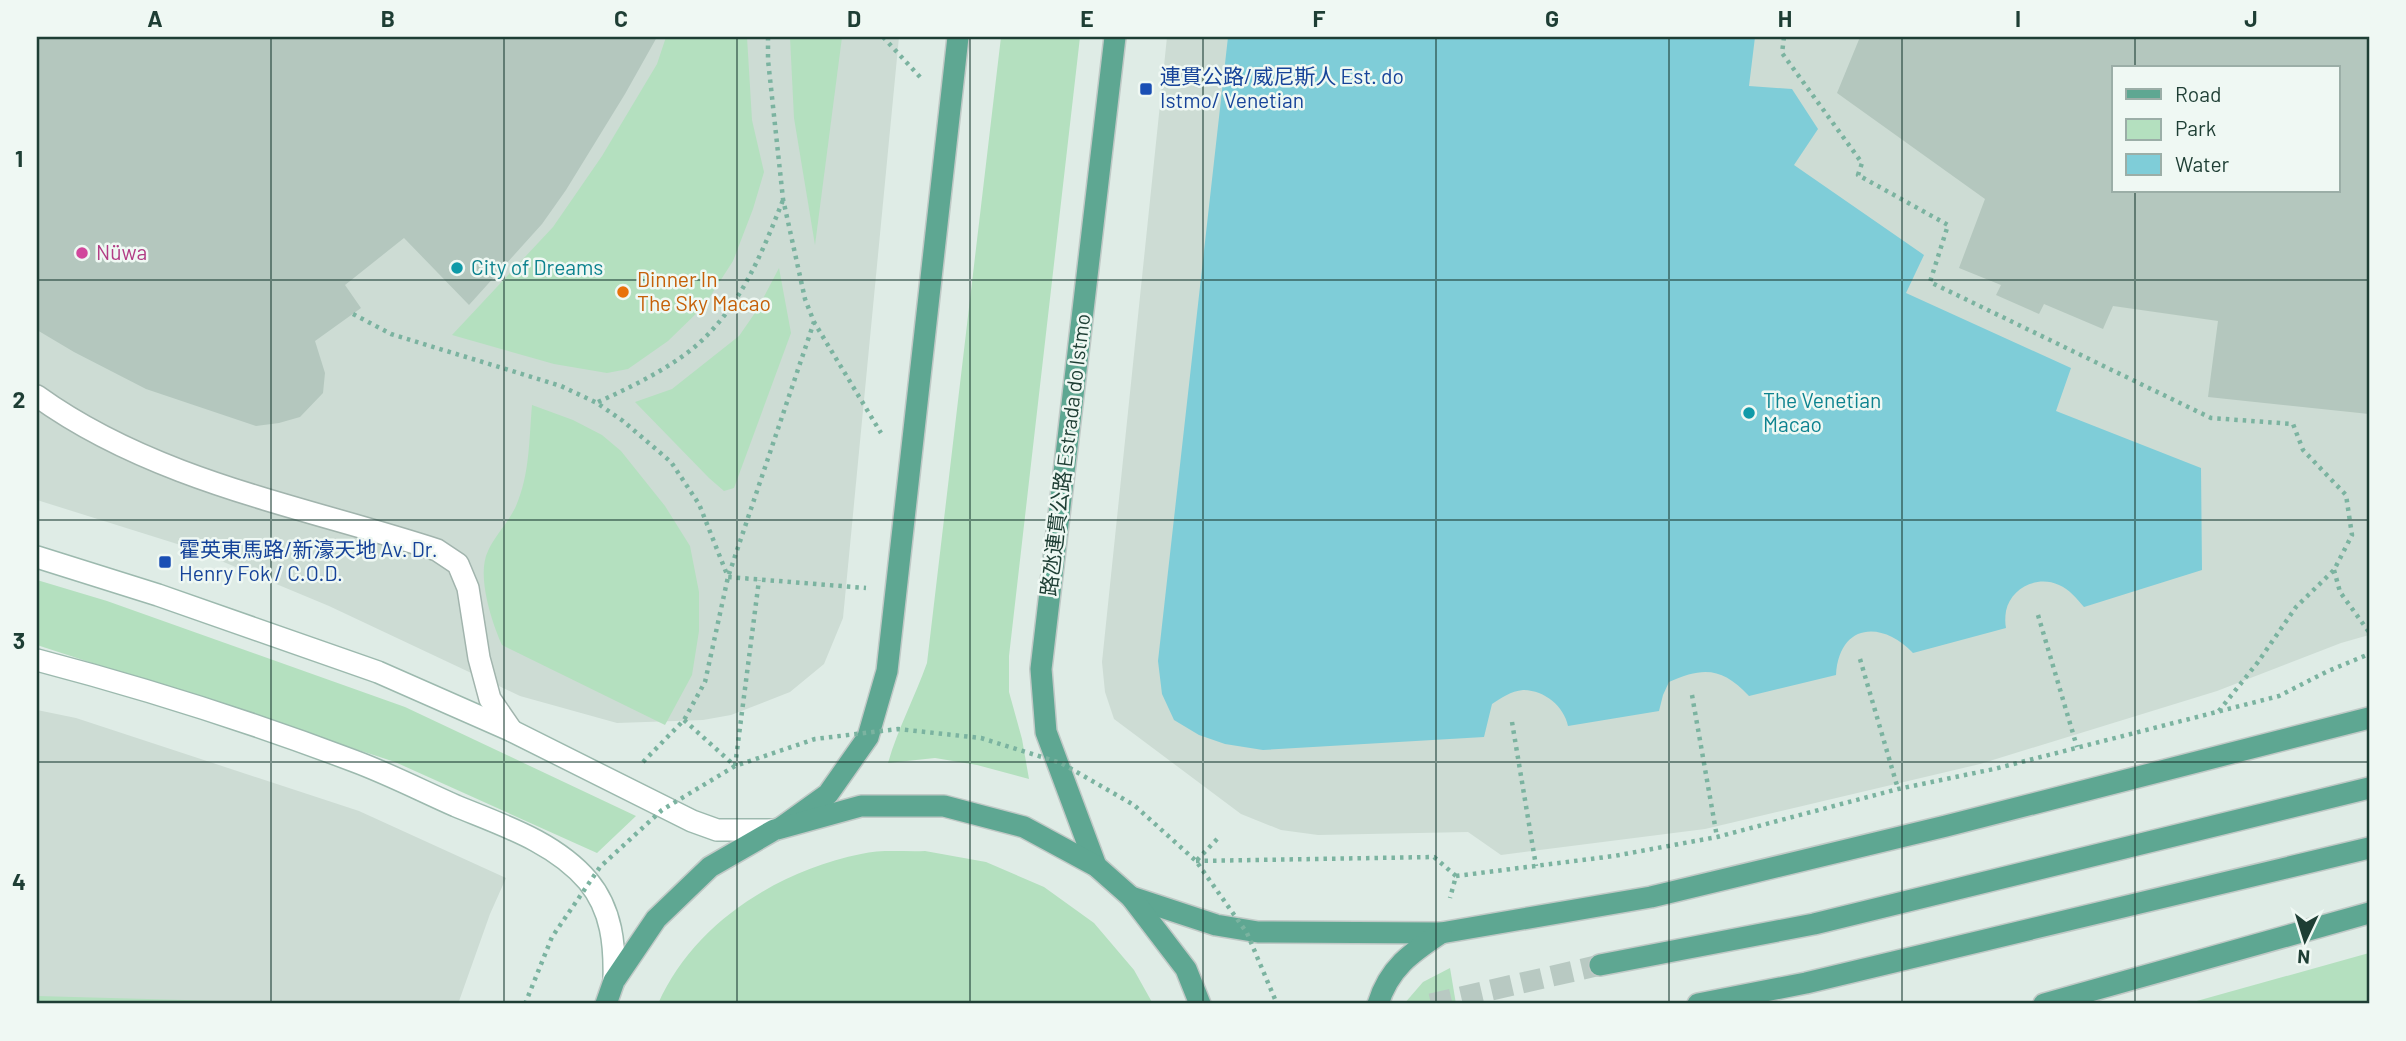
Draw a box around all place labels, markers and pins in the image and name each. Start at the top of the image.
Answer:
place label: 連貫公路/威尼斯人 Est. do Istmo/ Venetian [1160,63,1404,112]
marker: 連貫公路/威尼斯人 Est. do Istmo/ Venetian [1138,81,1154,97]
place label: Nüwa [96,239,147,264]
marker: Nüwa [74,245,90,261]
place label: City of Dreams [471,254,603,279]
marker: City of Dreams [449,260,465,276]
place label: Dinner In The Sky Macao [637,266,771,315]
marker: Dinner In The Sky Macao [615,284,631,300]
place label: The Venetian Macao [1763,387,1881,436]
marker: The Venetian Macao [1741,405,1757,421]
place label: 霍英東馬路/新濠天地 Av. Dr. Henry Fok / C.O.D. [179,536,438,585]
marker: 霍英東馬路/新濠天地 Av. Dr. Henry Fok / C.O.D. [157,554,173,570]

